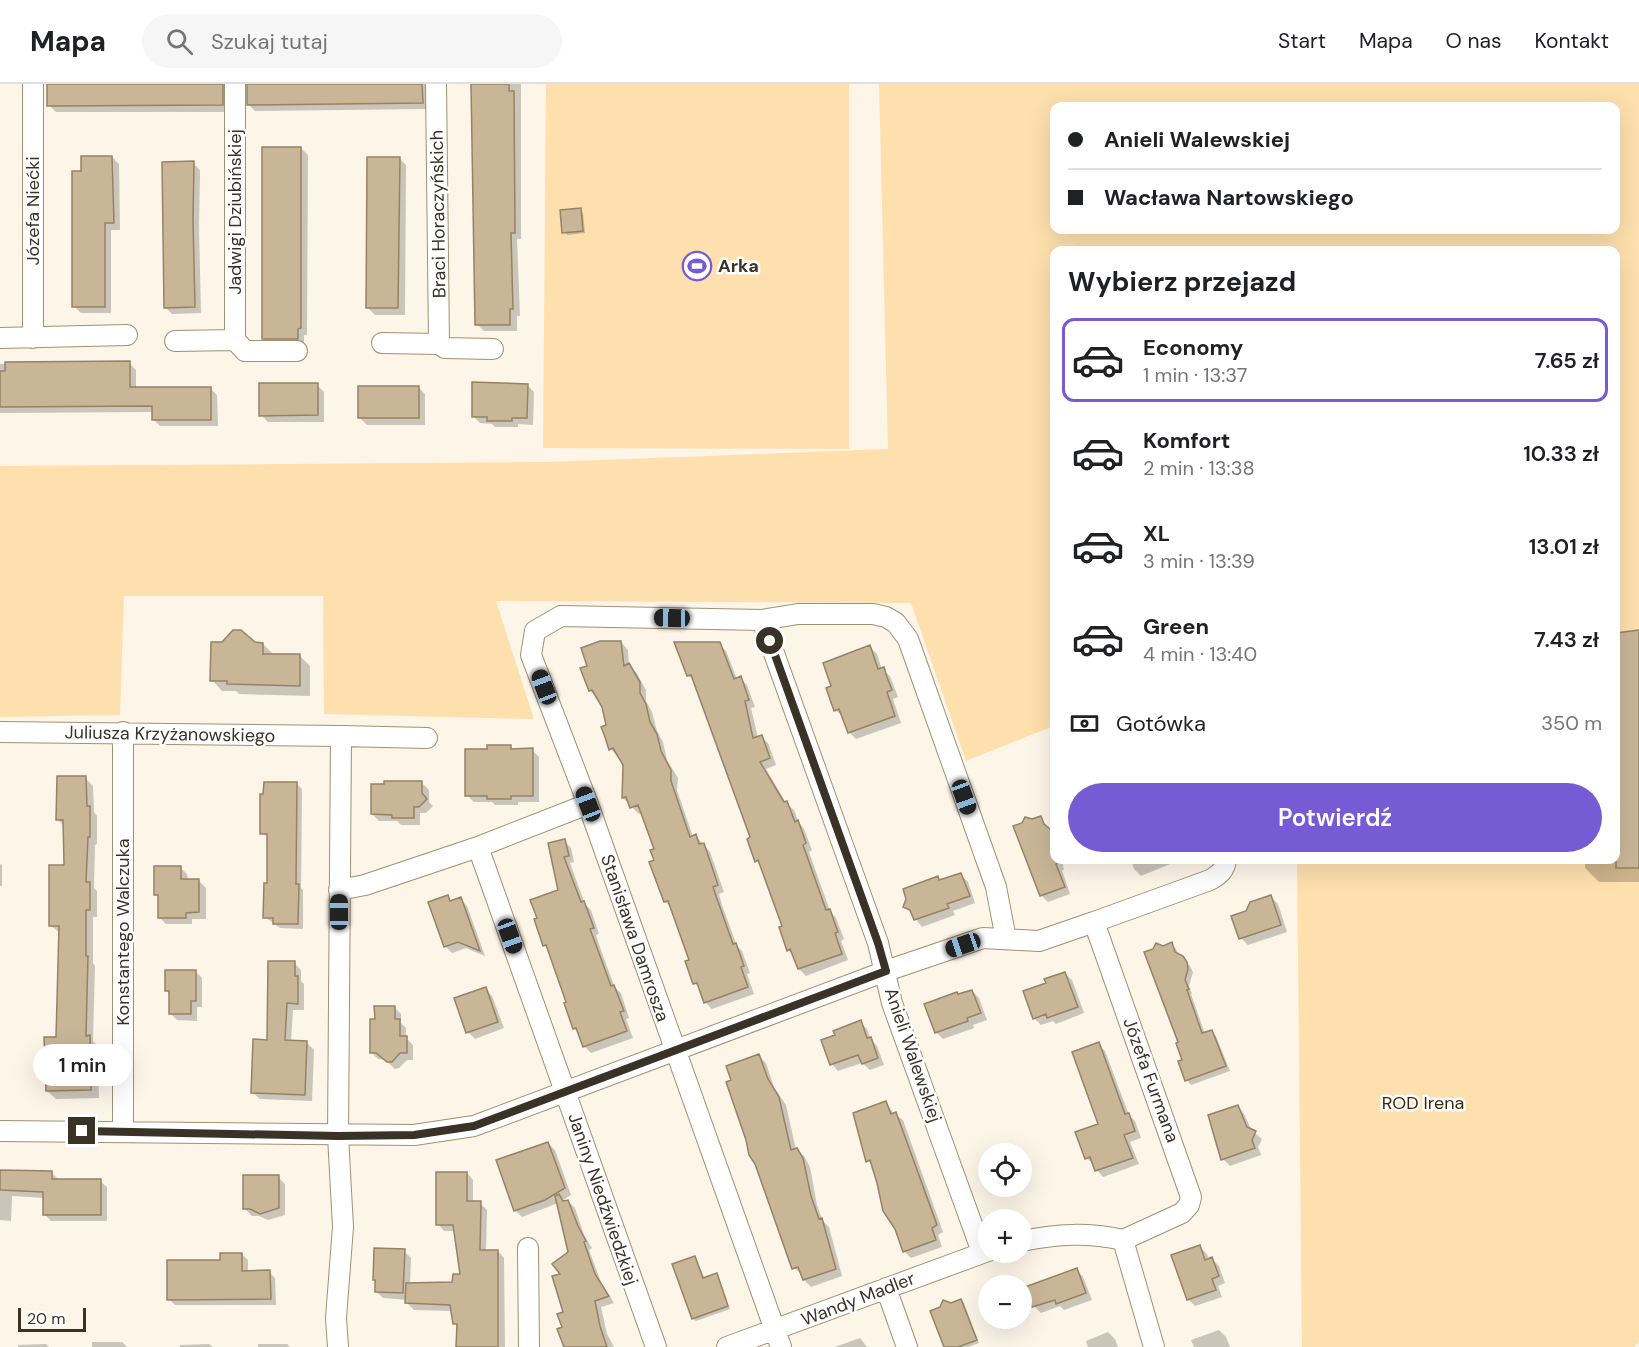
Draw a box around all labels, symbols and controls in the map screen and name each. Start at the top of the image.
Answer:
search box [142,14,562,68]
text: Mapa [30,23,106,60]
icon: search [163,25,196,58]
text: Szukaj tutaj [211,27,328,56]
text: Start [1278,27,1326,55]
text: Mapa [1359,27,1413,55]
text: O nas [1446,27,1501,55]
text: Kontakt [1534,27,1609,55]
text: Anieli Walewskiej [1104,125,1290,154]
street label: Jadwigi Dziubińskiej [223,129,247,295]
street label: Braci Horaczyńskich [425,130,451,298]
street label: Józefa Niećki [21,156,45,266]
text: Wacława Nartowskiego [1104,183,1354,212]
sports icon: Arka [681,250,713,282]
place label: Arka [718,254,759,278]
text: Wybierz przejazd [1068,264,1296,299]
icon: car [1071,333,1125,387]
text: Economy [1143,333,1243,362]
text: 7.65 zł [1535,346,1599,375]
text: 1 min · 13:37 [1143,362,1248,388]
icon: car [1071,426,1125,480]
text: Komfort [1143,426,1230,455]
text: 10.33 zł [1523,439,1599,468]
text: 2 min · 13:38 [1143,455,1255,481]
icon: car [1071,519,1125,573]
text: XL [1143,519,1170,548]
text: 13.01 zł [1529,532,1599,561]
text: 3 min · 13:39 [1143,548,1255,574]
car [654,609,690,627]
icon: car [1071,612,1125,666]
text: Green [1143,612,1209,641]
text: 7.43 zł [1534,625,1599,654]
route start [756,627,783,654]
text: 4 min · 13:40 [1143,641,1257,667]
car [529,667,559,707]
icon: cash [1068,707,1101,740]
text: Gotówka [1116,709,1206,738]
text: 350 m [1541,710,1602,736]
street label: Juliusza Krzyżanowskiego [64,720,276,748]
car [949,777,979,817]
button: Potwierdź [1068,783,1602,852]
car [573,784,603,824]
street label: Konstantego Walczuka [111,839,135,1025]
street label: Stanisława Damrosza [595,851,675,1025]
car [330,894,348,930]
car [495,916,525,956]
car [943,931,983,959]
street label: Anieli Walewskiej [879,984,947,1126]
street label: Józefa Furmana [1117,1014,1185,1146]
callout: 1 min [32,1044,132,1086]
text: 1 min [59,1052,106,1078]
park label: ROD Irena [1382,1091,1464,1115]
street label: Janiny Niedźwiedzkiej [562,1110,644,1288]
route end [68,1117,95,1144]
map controls [978,1143,1032,1329]
button: locate [978,1143,1032,1197]
button: + [978,1209,1032,1263]
street label: Wandy Madler [798,1266,919,1332]
button: − [978,1275,1032,1329]
scale bar [18,1305,86,1332]
text: 20 m [27,1308,66,1329]

